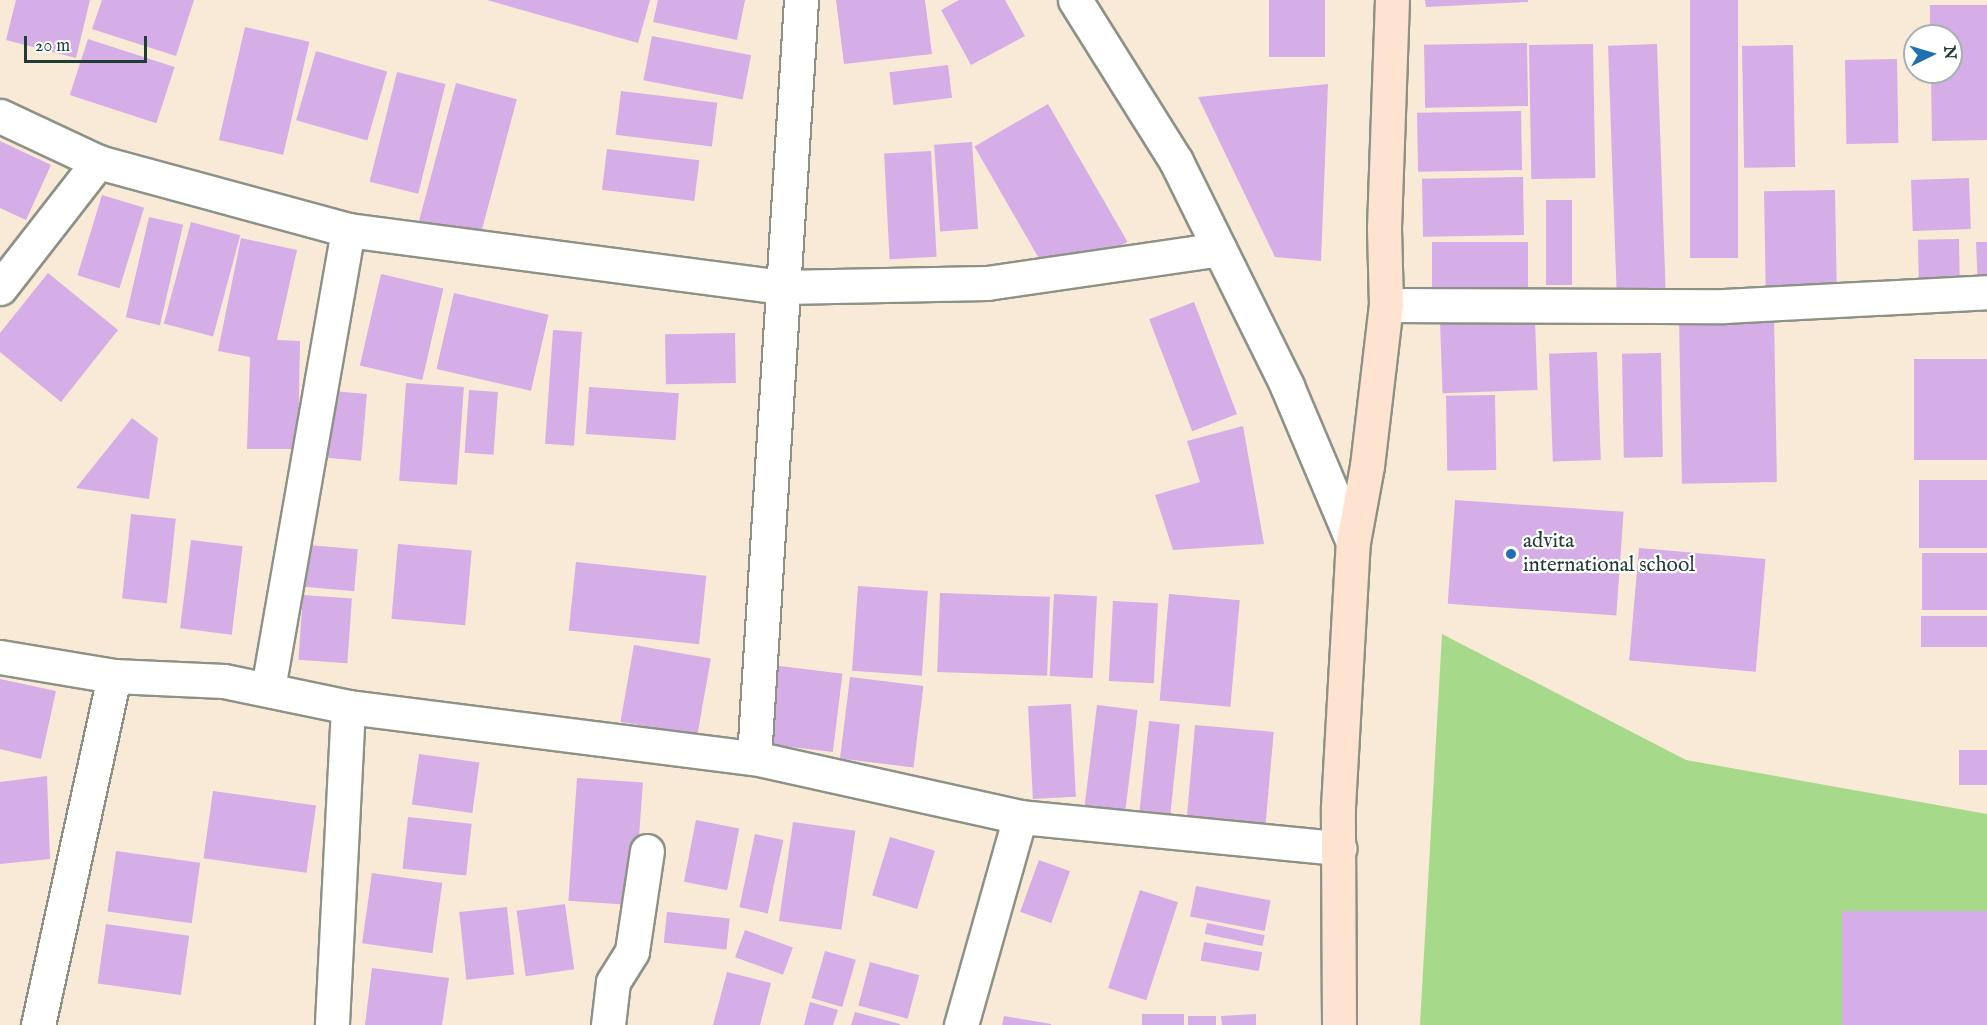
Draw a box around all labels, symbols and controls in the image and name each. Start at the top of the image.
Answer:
scale bar [27,24,150,62]
north arrow [1903,24,1963,84]
text: 20 m [35,35,70,58]
text: N [1938,45,1960,60]
place label: advita international school [1523,529,1695,579]
marker: advita international school [1504,547,1518,561]

